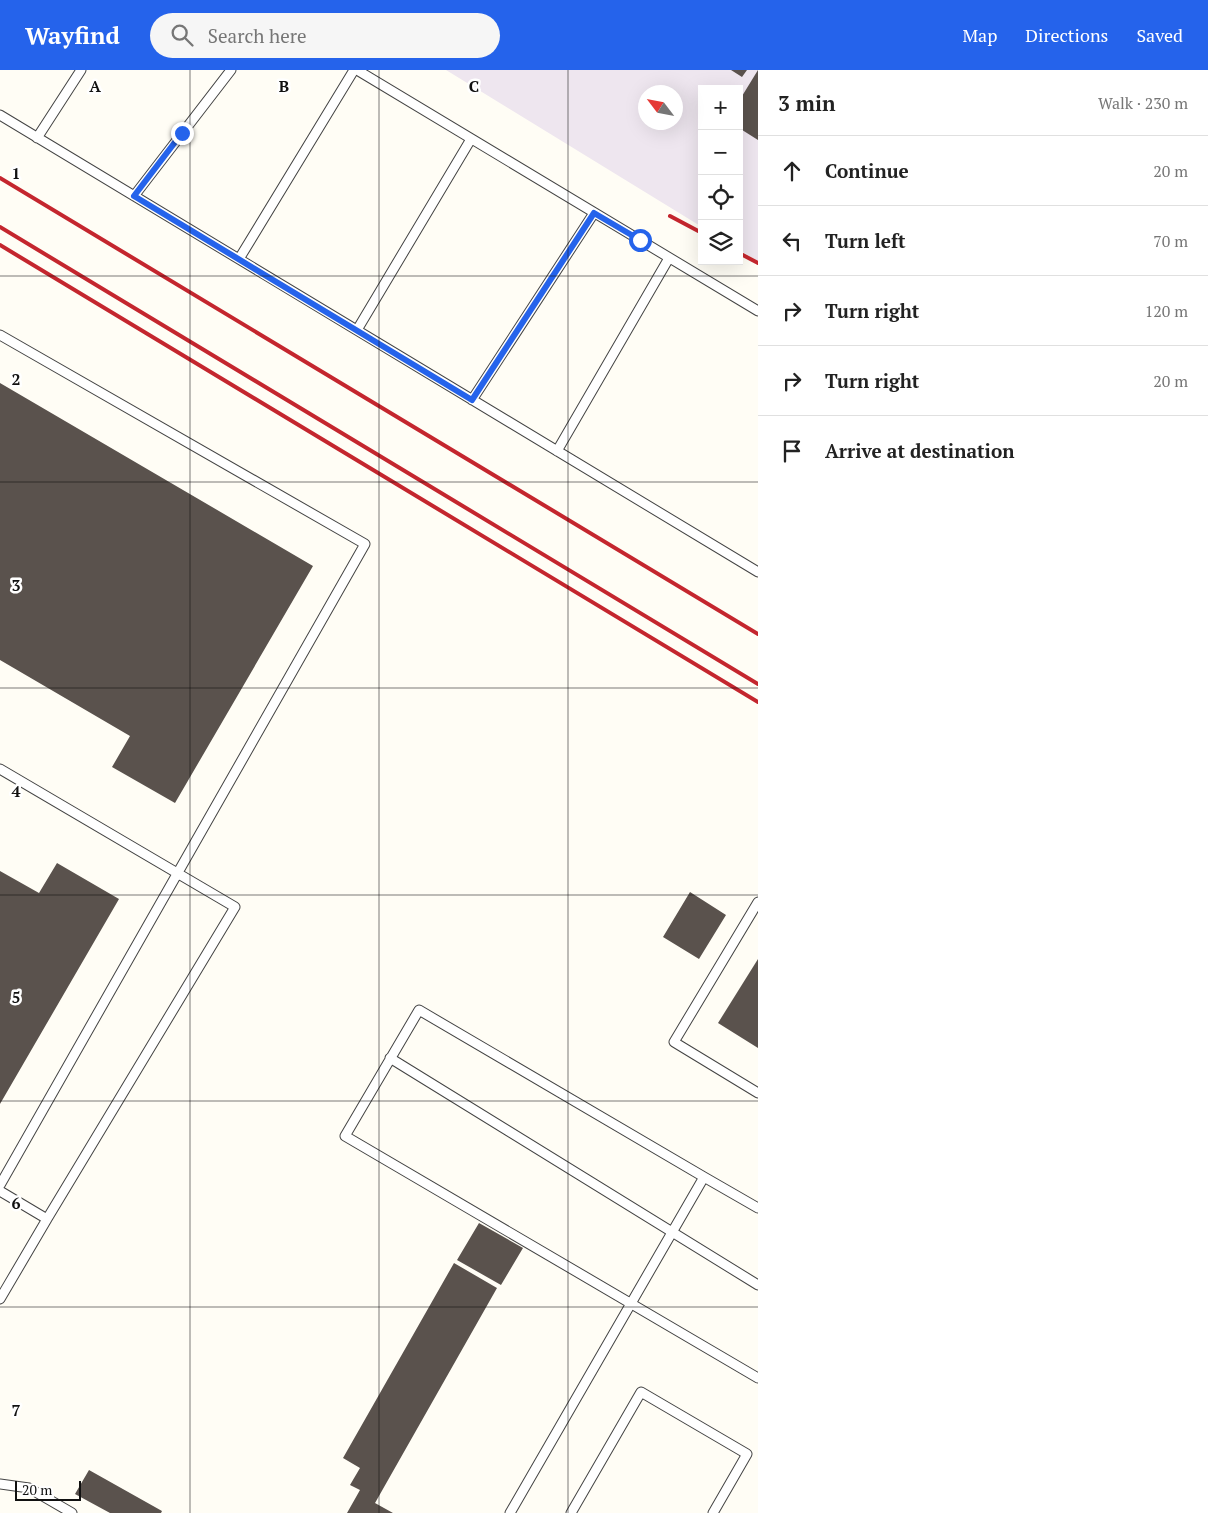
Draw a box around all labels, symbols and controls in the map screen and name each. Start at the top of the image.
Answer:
search box [150,13,500,58]
text: Wayfind [25,19,120,51]
icon: search [168,21,196,49]
text: Search here [208,23,307,48]
text: Map [962,23,997,47]
text: Directions [1025,23,1108,47]
text: Saved [1136,23,1183,47]
text: A [89,75,101,97]
text: B [279,75,289,97]
text: C [469,75,479,97]
north arrow [638,85,683,130]
map controls [698,85,743,265]
button: + [698,85,743,130]
text: 3 min [778,89,835,117]
text: Walk · 230 m [1098,92,1188,114]
route end [171,122,194,145]
button: − [698,130,743,175]
icon: ahead [778,157,806,185]
text: Continue [825,158,909,183]
text: 20 m [1153,160,1188,182]
text: 1 [11,162,21,184]
button: locate [698,175,743,220]
button: layers [698,220,743,265]
icon: left [778,227,806,255]
text: Turn left [825,228,906,253]
route start [629,229,652,252]
text: 70 m [1153,230,1188,252]
icon: right [778,297,806,325]
text: Turn right [825,298,919,323]
text: 120 m [1145,300,1188,322]
icon: right [778,367,806,395]
text: 2 [11,368,21,390]
text: Turn right [825,368,919,393]
text: 20 m [1153,370,1188,392]
icon: arrive [778,437,806,465]
text: Arrive at destination [825,438,1014,463]
text: 3 [11,574,21,596]
text: 4 [11,780,21,802]
text: 5 [11,986,21,1008]
text: 6 [11,1192,21,1214]
text: 7 [11,1399,21,1421]
scale bar [15,1478,81,1501]
text: 20 m [22,1480,52,1499]

